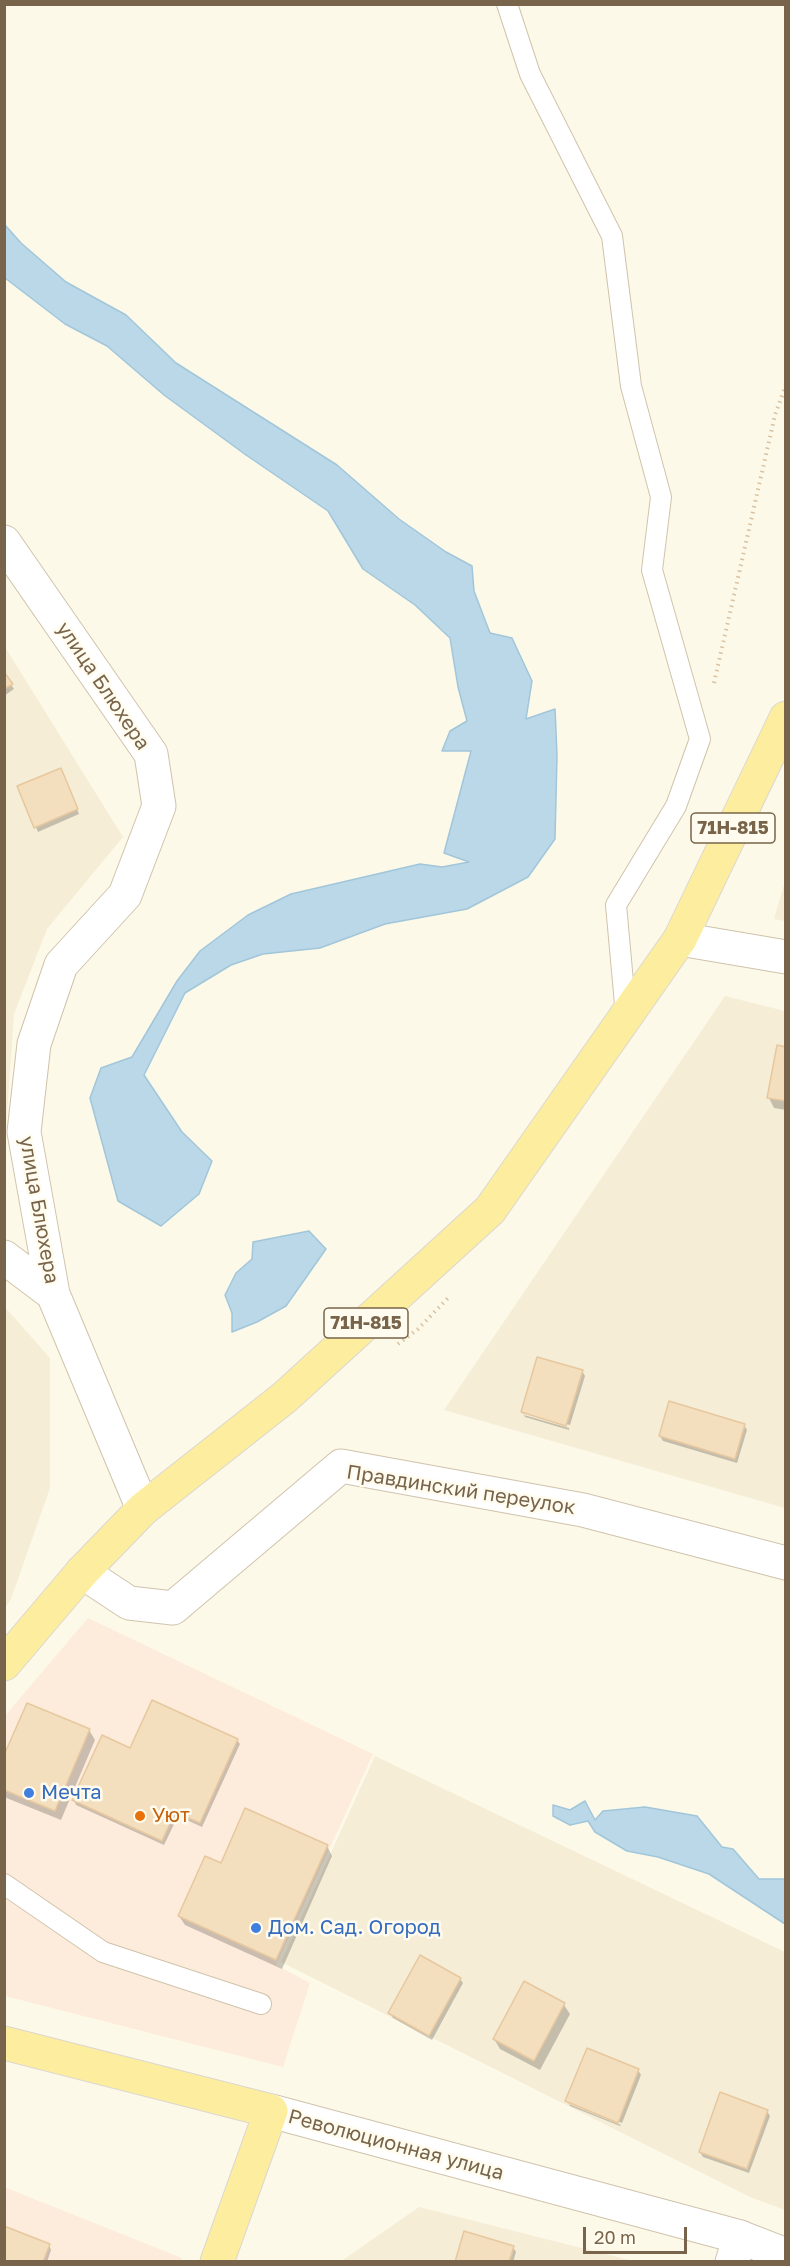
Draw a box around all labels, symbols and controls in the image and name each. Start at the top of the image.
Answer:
street label: улица Блюхера [51,617,155,755]
road number: 71Н-815 [691,813,775,843]
street label: улица Блюхера [14,1134,64,1286]
road number: 71Н-815 [324,1308,408,1338]
street label: Правдинский переулок [345,1460,577,1520]
place label: Мечта [41,1781,102,1805]
marker: Мечта [22,1786,36,1800]
place label: Уют [152,1804,190,1828]
marker: Уют [133,1809,147,1823]
place label: Дом. Сад. Огород [268,1916,441,1940]
marker: Дом. Сад. Огород [249,1921,263,1935]
street label: Революционная улица [286,2105,506,2185]
scale bar [586,2215,690,2253]
text: 20 m [594,2226,636,2248]

